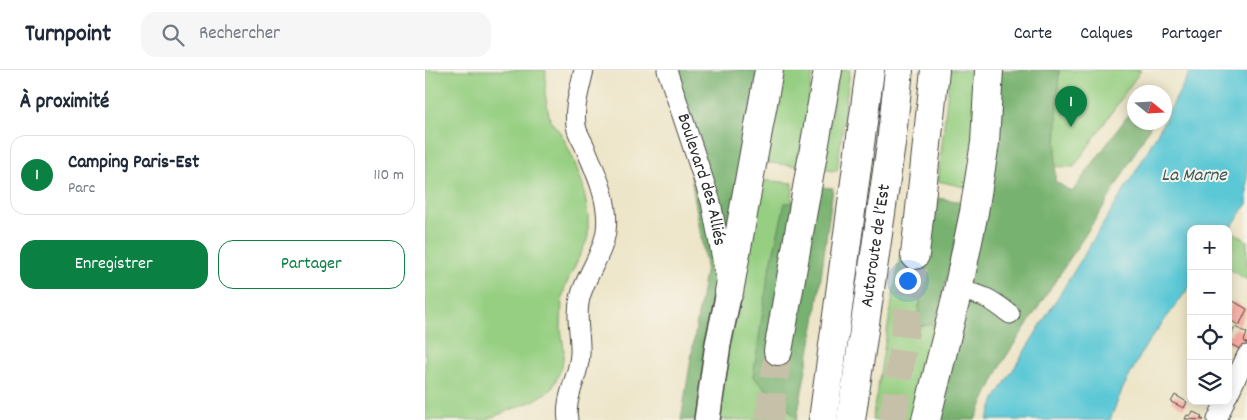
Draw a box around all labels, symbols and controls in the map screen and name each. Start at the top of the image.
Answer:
search box [141,12,491,57]
text: Turnpoint [25,18,111,52]
icon: search [159,21,187,49]
text: Rechercher [199,21,280,48]
text: Carte [1014,22,1052,47]
text: Calques [1080,22,1133,47]
text: Partager [1161,22,1222,47]
north arrow [1127,85,1172,130]
pin: 1 [1055,86,1087,127]
text: À proximité [20,88,109,118]
street label: Boulevard des Alliés [670,110,732,248]
text: Camping Paris-Est [68,150,199,177]
water label: La Marne [1161,163,1228,190]
text: 1 [35,164,39,187]
text: 110 m [374,164,404,187]
text: Parc [68,177,95,200]
street label: Autoroute de l’Est [855,182,898,309]
map controls [1187,225,1232,405]
button: + [1187,225,1232,270]
button: Enregistrer [20,240,208,289]
button: Partager [218,240,405,289]
your location [895,268,921,294]
button: − [1187,270,1232,315]
button: locate [1187,315,1232,360]
button: layers [1187,360,1232,405]

